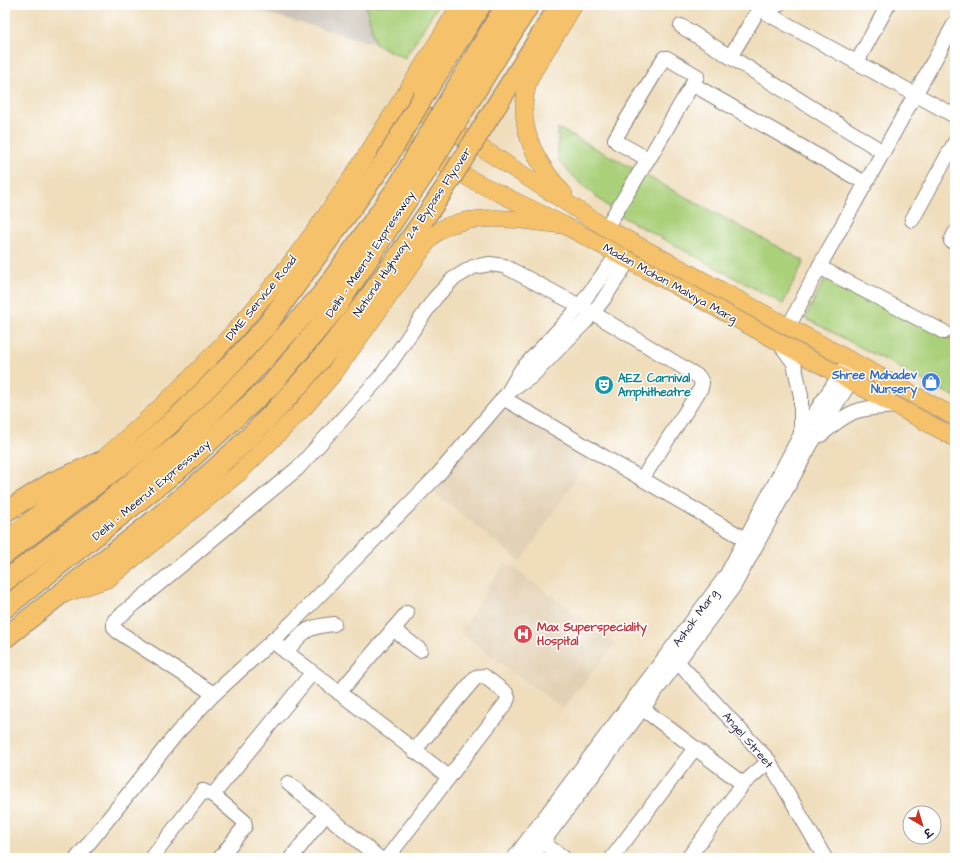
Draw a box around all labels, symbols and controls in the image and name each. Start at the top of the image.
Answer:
street label: National Highway 24 Bypass Flyover [349,144,477,321]
street label: Delhi - Meerut Expressway [322,187,420,322]
street label: Madan Mohan Malviya Marg [599,239,740,328]
street label: DME Service Road [222,252,301,344]
place label: Shree Mahadev Nursery [831,367,918,399]
place label: AEZ Carnival Amphitheatre [618,370,691,402]
shop icon: Shree Mahadev Nursery [920,371,942,393]
theatre icon: AEZ Carnival Amphitheatre [593,374,615,396]
street label: Delhi - Meerut Expressway [89,436,215,546]
street label: Ashok Marg [669,586,723,651]
place label: Max Superspeciality Hospital [537,619,647,651]
hospital icon: Max Superspeciality Hospital [512,623,534,645]
street label: Angel Street [717,708,777,773]
north arrow [902,805,942,845]
text: उ [919,824,936,842]

